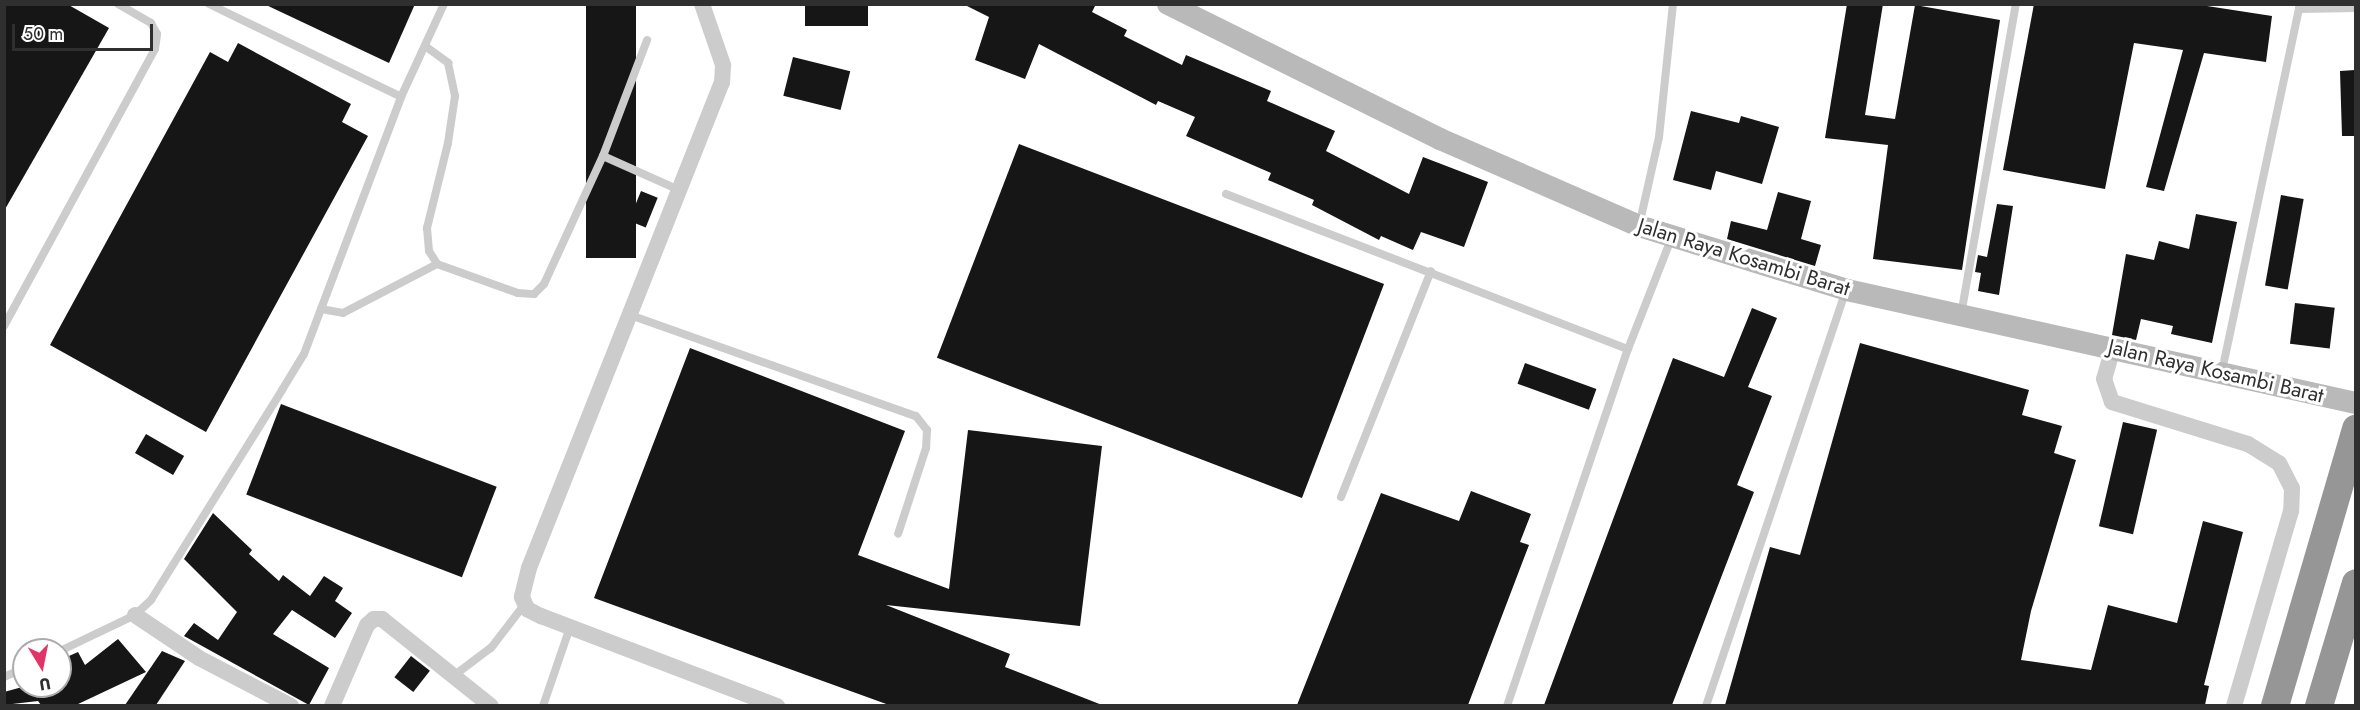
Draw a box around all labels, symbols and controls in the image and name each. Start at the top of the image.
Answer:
scale bar [15,12,156,50]
text: 50 m [23,21,63,47]
street label: Jalan Raya Kosambi Barat [1635,213,1853,301]
street label: Jalan Raya Kosambi Barat [2106,334,2326,408]
north arrow [12,638,72,698]
text: U [37,672,52,697]

